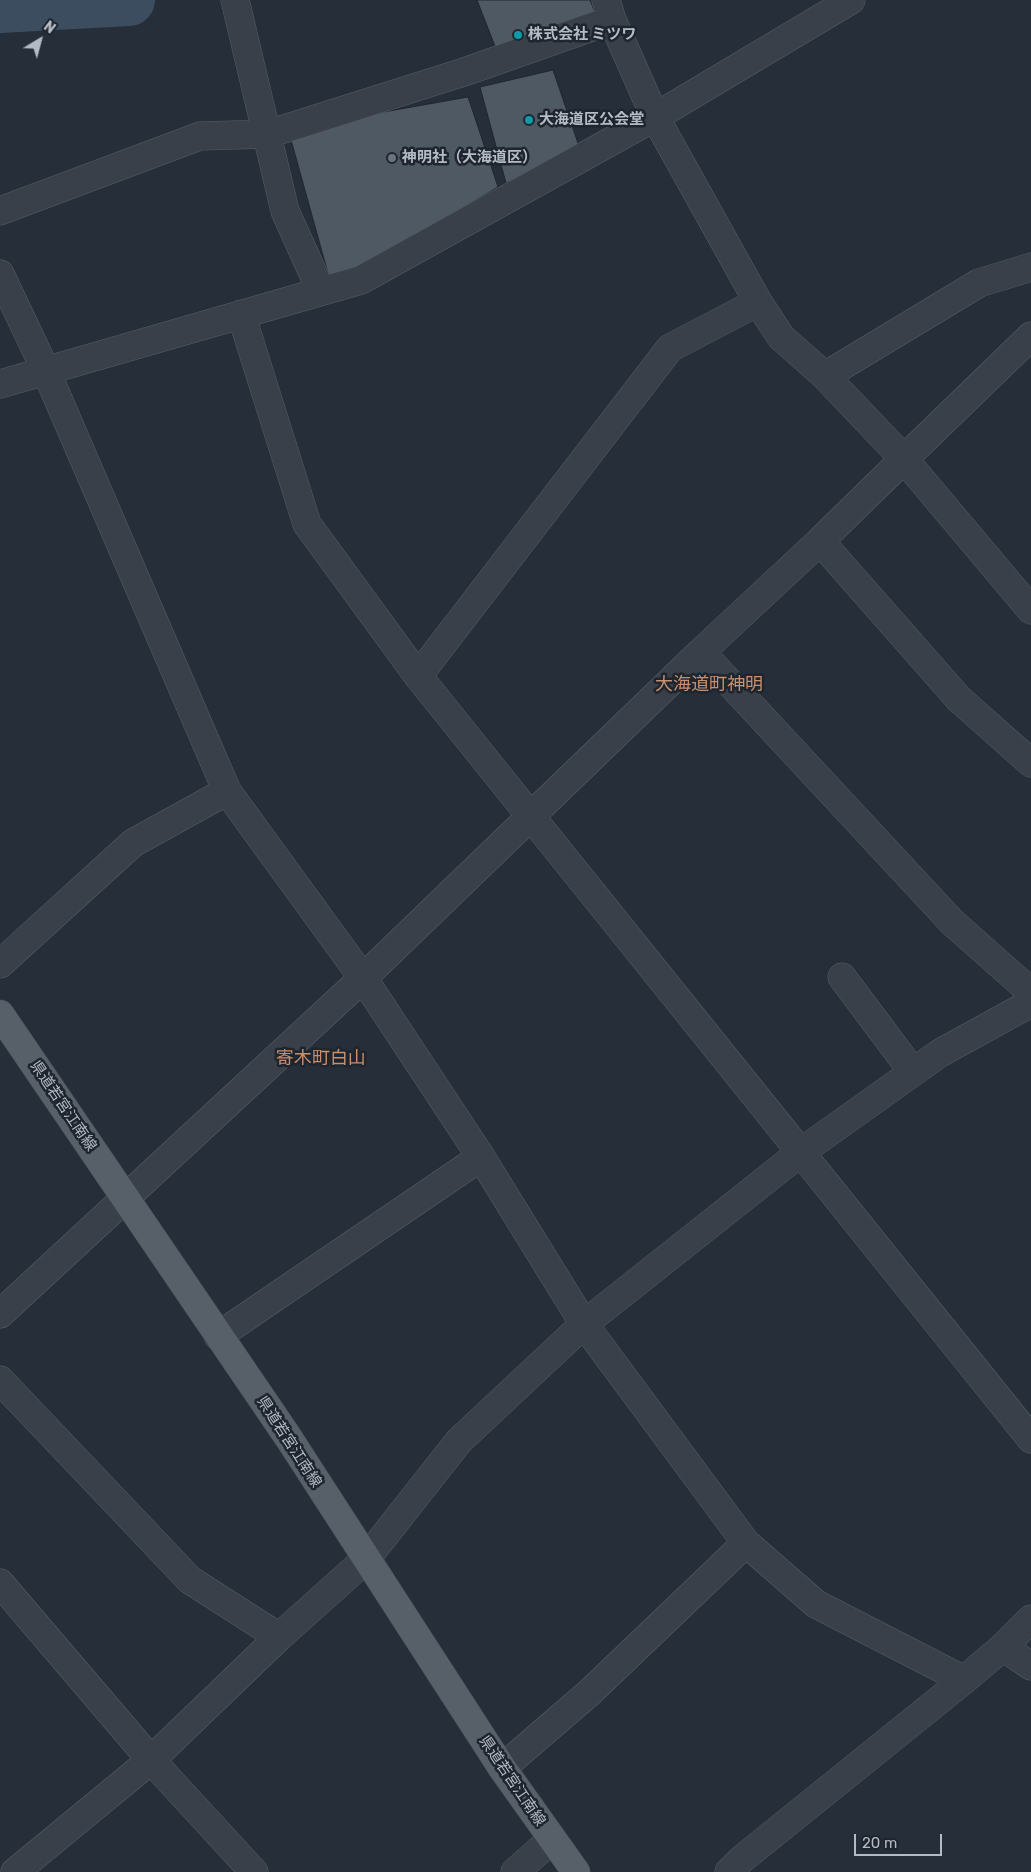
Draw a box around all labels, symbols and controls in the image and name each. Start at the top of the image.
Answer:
north arrow [15,15,65,65]
text: N [40,18,58,37]
place label: 株式会社 ミツワ [528,26,636,44]
marker: 株式会社 ミツワ [512,29,524,41]
place label: 大海道区公会堂 [539,111,644,129]
marker: 大海道区公会堂 [523,114,535,126]
place label: 神明社（大海道区） [402,149,537,167]
marker: 神明社（大海道区） [386,152,398,164]
district label: 大海道町神明 [655,674,763,696]
district label: 寄木町白山 [276,1048,366,1070]
street label: 県道若宮江南線 [26,1057,100,1155]
street label: 県道若宮江南線 [253,1393,325,1491]
street label: 県道若宮江南線 [475,1732,549,1830]
scale bar [856,1824,944,1856]
text: 20 m [862,1834,897,1852]

